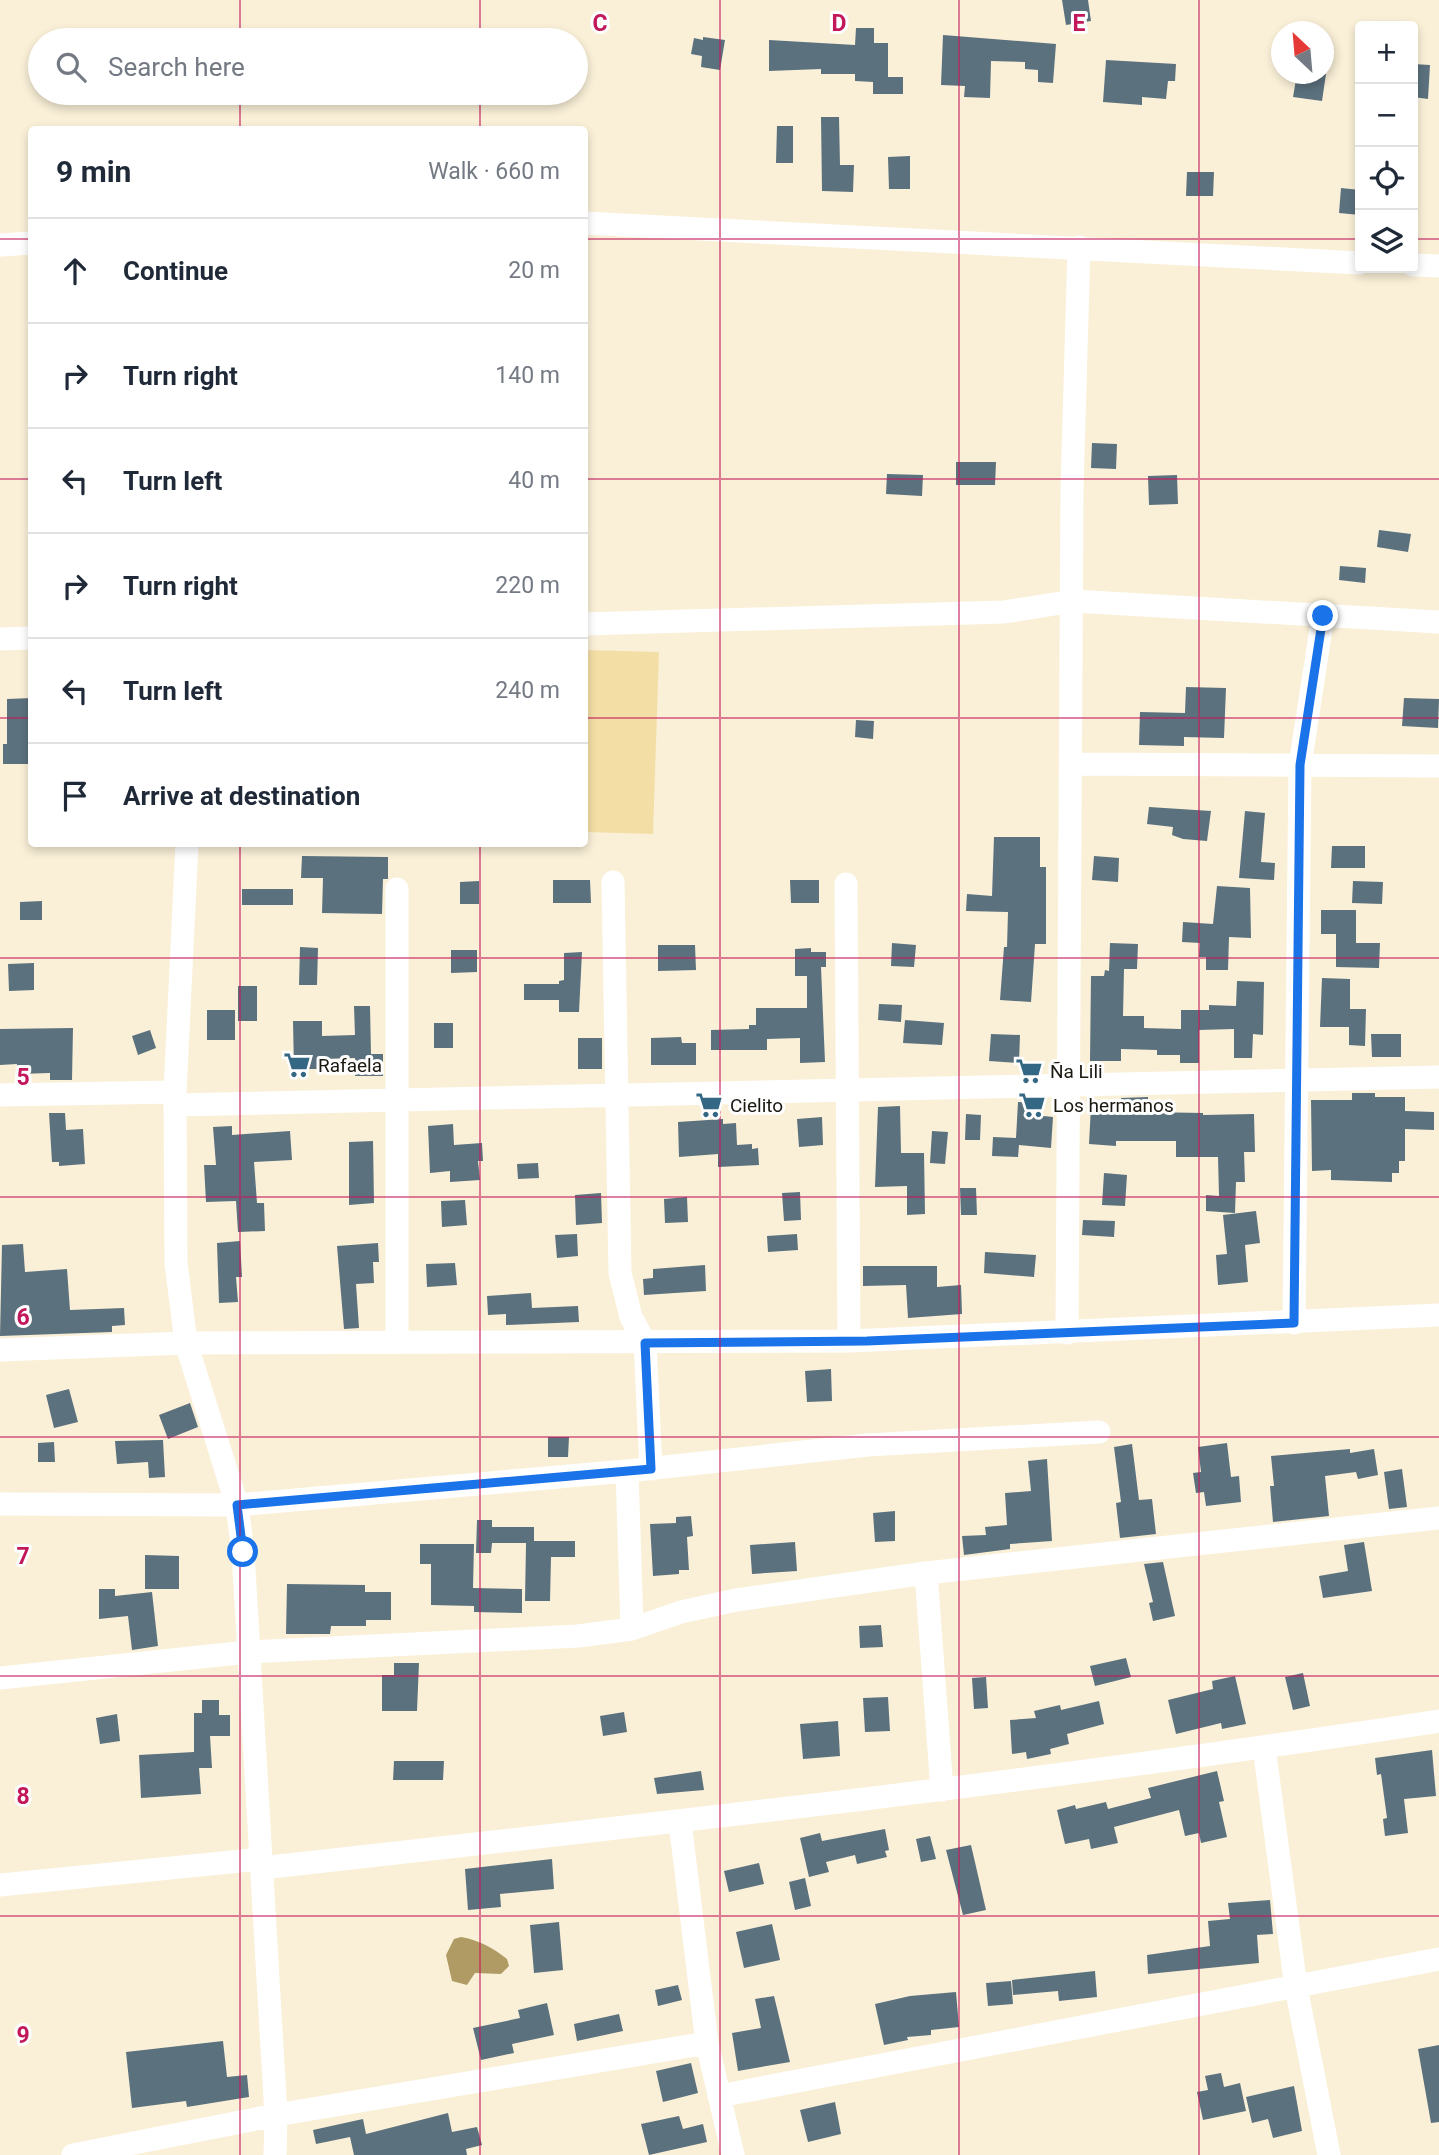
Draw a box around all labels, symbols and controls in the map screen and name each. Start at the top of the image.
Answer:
text: C [592,10,608,37]
text: D [832,10,846,37]
text: E [1073,10,1086,37]
north arrow [1271,21,1334,84]
map controls [1355,21,1418,273]
button: + [1355,21,1418,84]
search box [28,28,588,105]
icon: search [52,48,90,86]
text: Search here [108,52,245,82]
button: − [1355,84,1418,147]
button: locate [1355,147,1418,210]
text: 9 min [56,154,131,189]
text: Walk · 660 m [428,158,560,185]
button: layers [1355,210,1418,273]
icon: ahead [56,252,94,290]
text: Continue [123,256,228,286]
text: 20 m [508,257,560,284]
icon: right [56,357,94,395]
text: Turn right [123,361,238,391]
text: 140 m [495,362,560,389]
icon: left [56,462,94,500]
text: Turn left [123,466,222,496]
text: 40 m [508,467,560,494]
icon: right [56,567,94,605]
text: Turn right [123,571,238,601]
text: 220 m [495,572,560,599]
route end [1307,600,1338,631]
icon: left [56,672,94,710]
text: Turn left [123,676,222,706]
text: 240 m [495,677,560,704]
icon: arrive [56,777,94,815]
text: Arrive at destination [123,781,360,811]
supermarket icon: Rafaela [282,1050,312,1080]
place label: Rafaela [318,1054,382,1077]
supermarket icon: Ña Lili [1014,1056,1044,1086]
place label: Ña Lili [1050,1060,1103,1083]
text: 5 [16,1064,30,1091]
supermarket icon: Cielito [694,1090,724,1120]
supermarket icon: Los hermanos [1017,1090,1047,1120]
place label: Cielito [730,1094,783,1117]
place label: Los hermanos [1053,1094,1174,1117]
text: 6 [16,1304,30,1331]
route start [227,1536,258,1567]
text: 7 [16,1543,30,1570]
text: 8 [16,1783,30,1810]
text: 9 [16,2022,30,2049]

